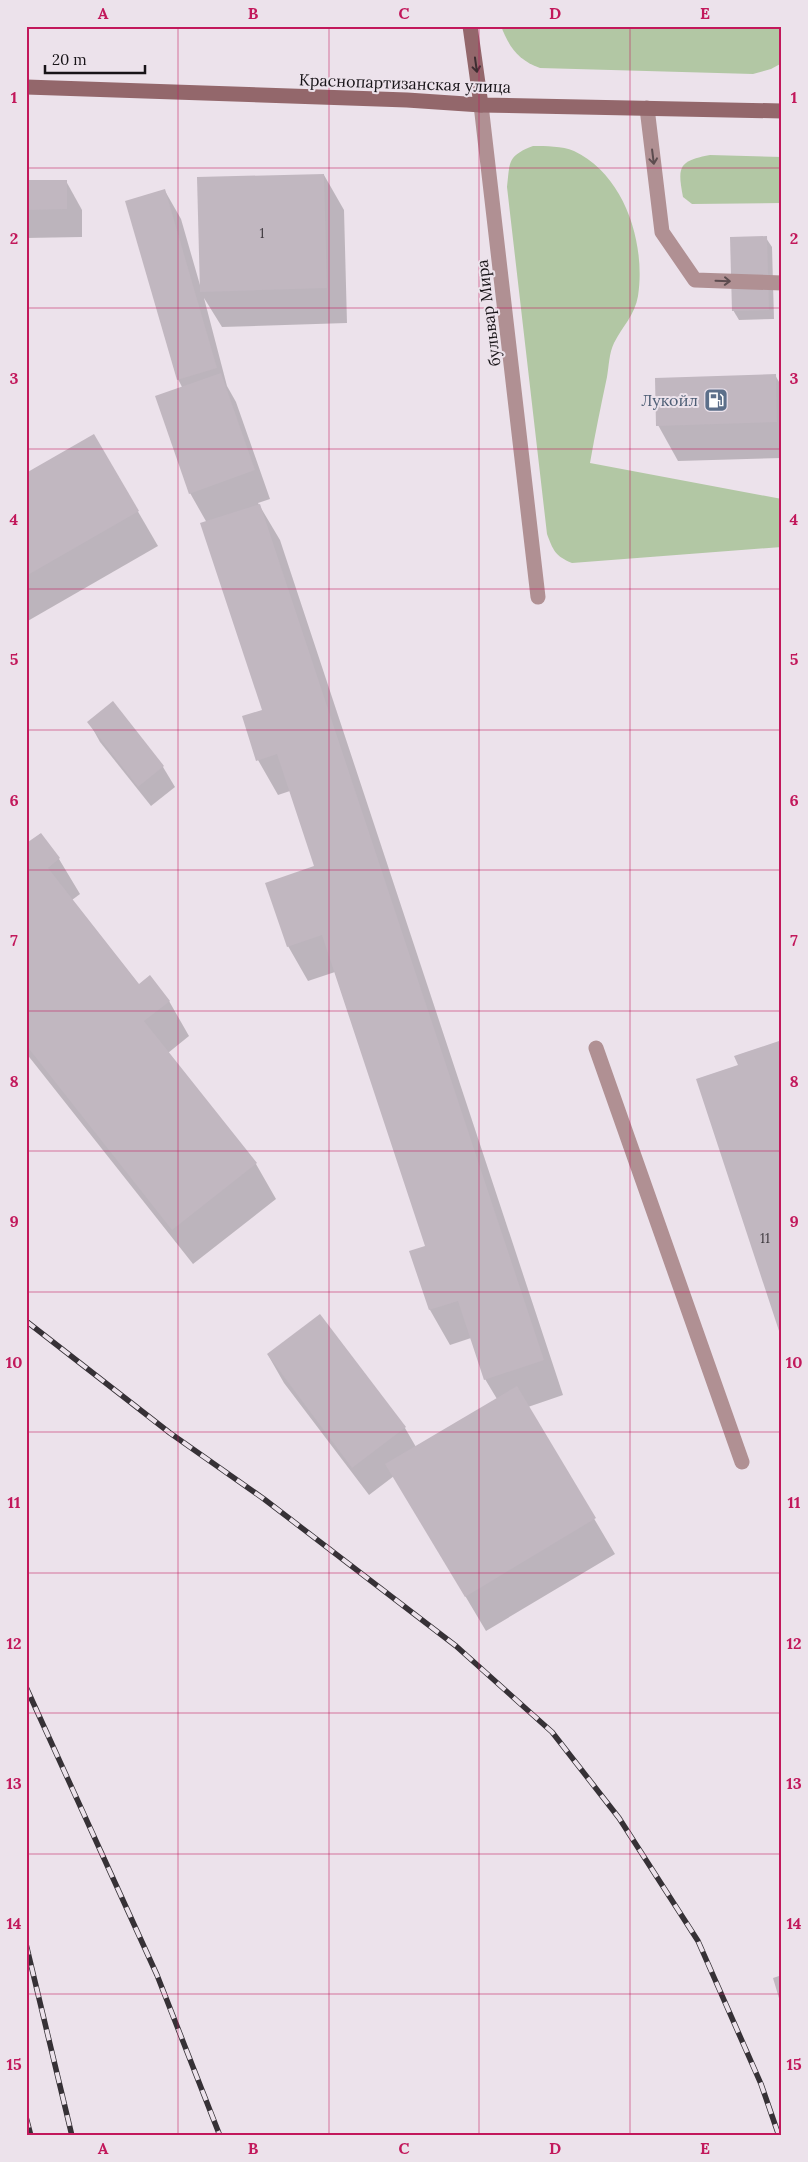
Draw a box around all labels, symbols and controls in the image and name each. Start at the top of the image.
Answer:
text: A [98,3,109,23]
text: B [248,3,259,23]
text: C [398,3,410,23]
text: D [549,3,561,23]
text: E [700,3,710,23]
scale bar [45,42,145,74]
text: 20 m [52,50,87,69]
one-way arrow [471,57,481,73]
street label: Краснопартизанская улица [299,69,511,97]
text: 1 [11,87,17,107]
text: 1 [791,87,797,107]
one-way arrow [648,148,658,164]
house number: 1 [259,224,265,242]
text: 2 [10,228,18,248]
text: 2 [790,228,798,248]
street label: бульвар Мира [472,258,504,368]
one-way arrow [714,277,730,286]
text: 3 [10,368,19,388]
text: 3 [790,368,799,388]
fuel station icon: Лукойл [703,387,729,413]
place label: Лукойл [641,390,698,410]
text: 4 [10,509,19,529]
text: 4 [790,509,799,529]
text: 5 [10,649,19,669]
text: 5 [790,649,799,669]
text: 6 [9,790,19,810]
text: 6 [789,790,799,810]
text: 7 [10,930,18,950]
text: 7 [790,930,798,950]
text: 8 [9,1071,19,1091]
text: 8 [789,1071,799,1091]
text: 9 [9,1211,19,1231]
text: 9 [789,1211,799,1231]
house number: 11 [760,1229,770,1247]
text: 10 [6,1352,22,1372]
text: 10 [786,1352,802,1372]
text: 11 [8,1492,21,1512]
text: 11 [788,1492,801,1512]
text: 12 [6,1633,22,1653]
text: 12 [786,1633,802,1653]
text: 13 [6,1773,22,1793]
text: 13 [786,1773,802,1793]
text: 14 [6,1913,22,1933]
text: 14 [786,1913,802,1933]
text: 15 [6,2054,22,2074]
text: 15 [786,2054,802,2074]
text: A [98,2138,109,2158]
text: B [248,2138,259,2158]
text: C [398,2138,410,2158]
text: D [549,2138,561,2158]
text: E [700,2138,710,2158]

